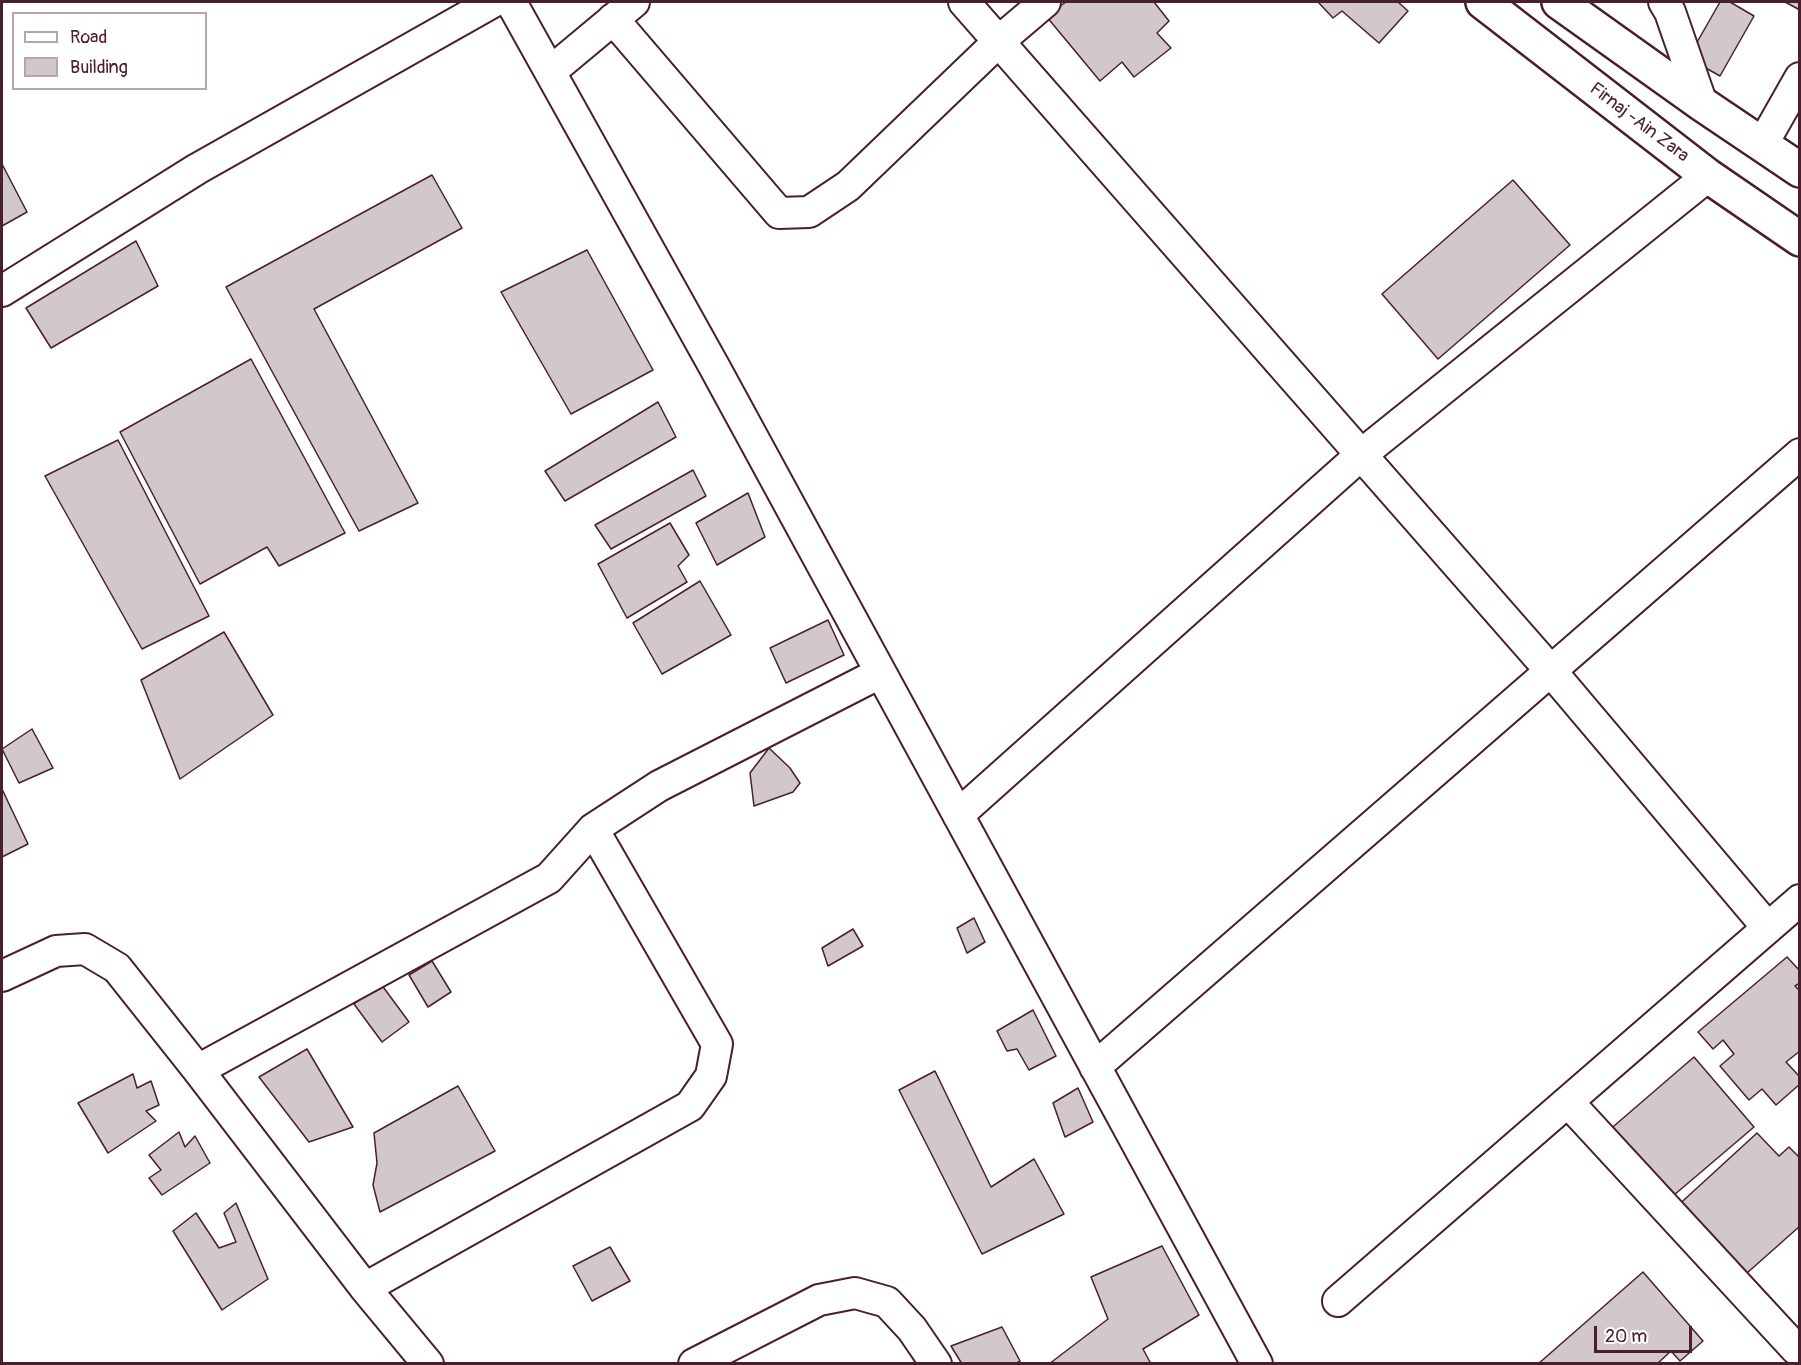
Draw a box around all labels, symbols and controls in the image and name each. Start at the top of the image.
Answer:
legend [12,12,207,90]
text: Road [70,26,107,49]
text: Building [70,56,128,79]
street label: Firnaj -Ain Zara [1585,79,1693,167]
scale bar [1597,1314,1694,1352]
text: 20 m [1605,1325,1647,1348]

